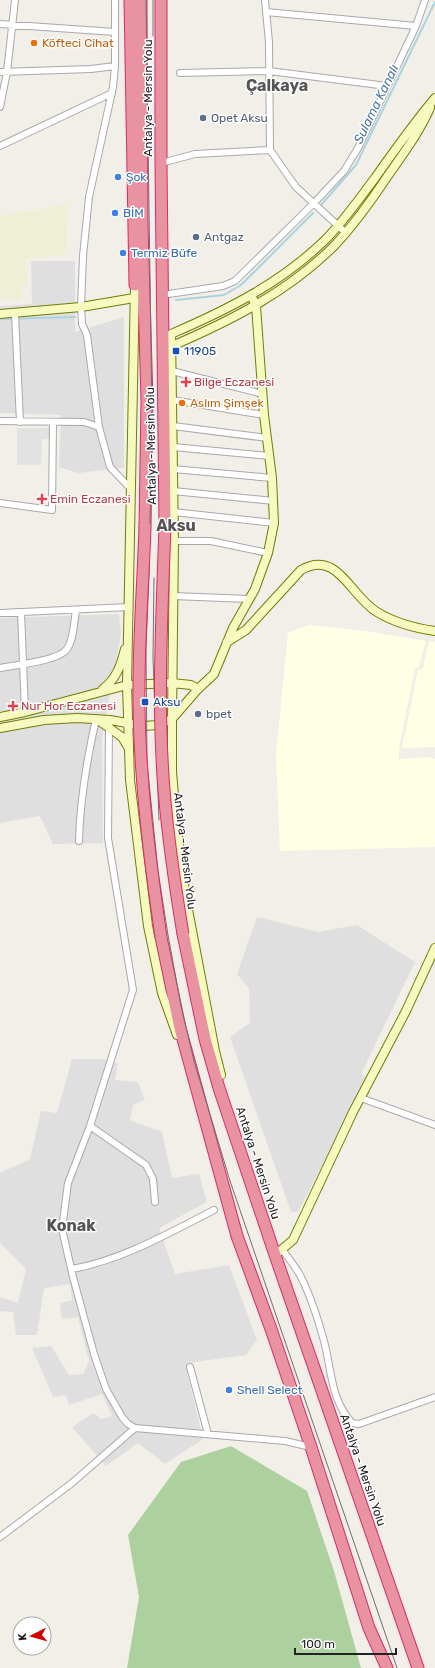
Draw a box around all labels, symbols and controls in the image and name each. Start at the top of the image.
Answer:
place label: Köfteci Cihat [42,36,114,50]
marker: Köfteci Cihat [29,38,39,48]
street label: Antalya - Mersin Yolu [141,39,155,157]
water label: Sulama Kanalı [350,62,402,146]
district label: Çalkaya [246,76,308,95]
place label: Opet Aksu [211,111,268,125]
marker: Opet Aksu [198,113,208,123]
place label: Şok [126,170,147,184]
marker: Şok [113,172,123,182]
place label: BİM [123,206,144,220]
marker: BİM [110,208,120,218]
place label: Antgaz [204,230,244,244]
marker: Antgaz [191,232,201,242]
place label: Termiz Büfe [131,246,197,260]
marker: Termiz Büfe [118,248,128,258]
place label: 11905 [184,344,216,358]
marker: 11905 [171,346,181,356]
place label: Bilge Eczanesi [194,375,274,389]
marker: Bilge Eczanesi [181,377,191,387]
street label: Antalya - Mersin Yolu [143,387,159,505]
place label: Aslım Şimşek [190,396,264,410]
marker: Aslım Şimşek [177,398,187,408]
place label: Emin Eczanesi [50,492,131,506]
marker: Emin Eczanesi [37,494,47,504]
district label: Aksu [156,516,196,535]
place label: Aksu [153,695,180,709]
marker: Aksu [140,697,150,707]
place label: Nur Hor Eczanesi [21,699,116,713]
marker: Nur Hor Eczanesi [8,701,18,711]
place label: bpet [206,707,232,721]
marker: bpet [193,709,203,719]
street label: Antalya - Mersin Yolu [171,792,199,910]
street label: Antalya - Mersin Yolu [233,1105,283,1221]
district label: Konak [46,1216,96,1235]
place label: Shell Select [237,1383,303,1397]
marker: Shell Select [224,1385,234,1395]
street label: Antalya - Mersin Yolu [337,1412,389,1528]
north arrow [12,1616,52,1656]
scale bar [295,1630,396,1656]
text: K [16,1632,29,1641]
text: 100 m [301,1637,335,1651]

